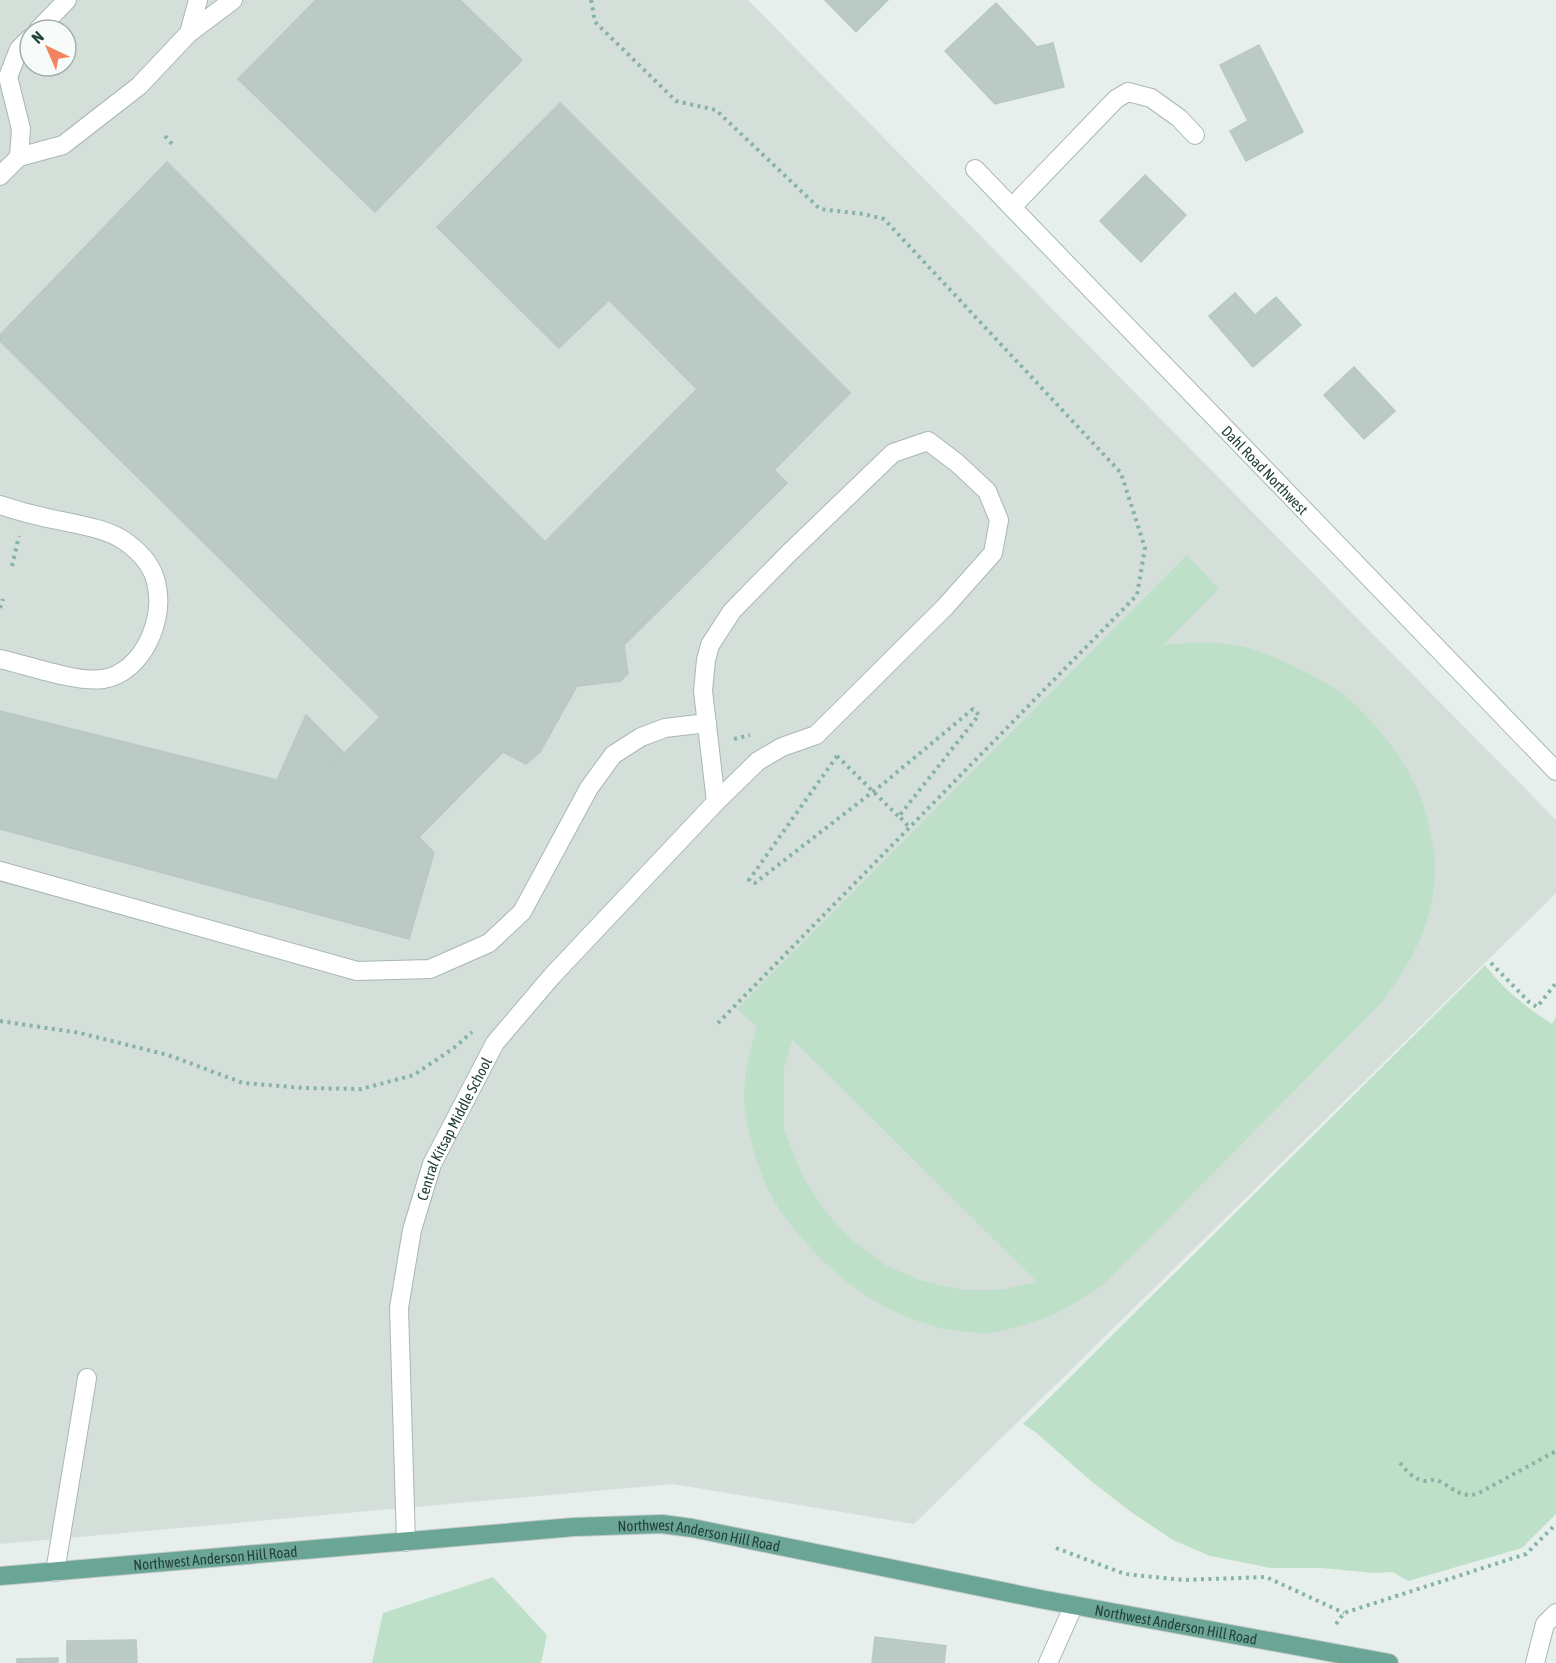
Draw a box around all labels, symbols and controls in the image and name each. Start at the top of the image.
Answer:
north arrow [18,18,78,78]
text: N [28,27,47,47]
street label: Dahl Road Northwest [1219,422,1312,518]
street label: Central Kitsap Middle School [413,1054,495,1202]
street label: Northwest Anderson Hill Road [617,1515,782,1554]
street label: Northwest Anderson Hill Road [132,1542,298,1573]
street label: Northwest Anderson Hill Road [1094,1601,1259,1647]

